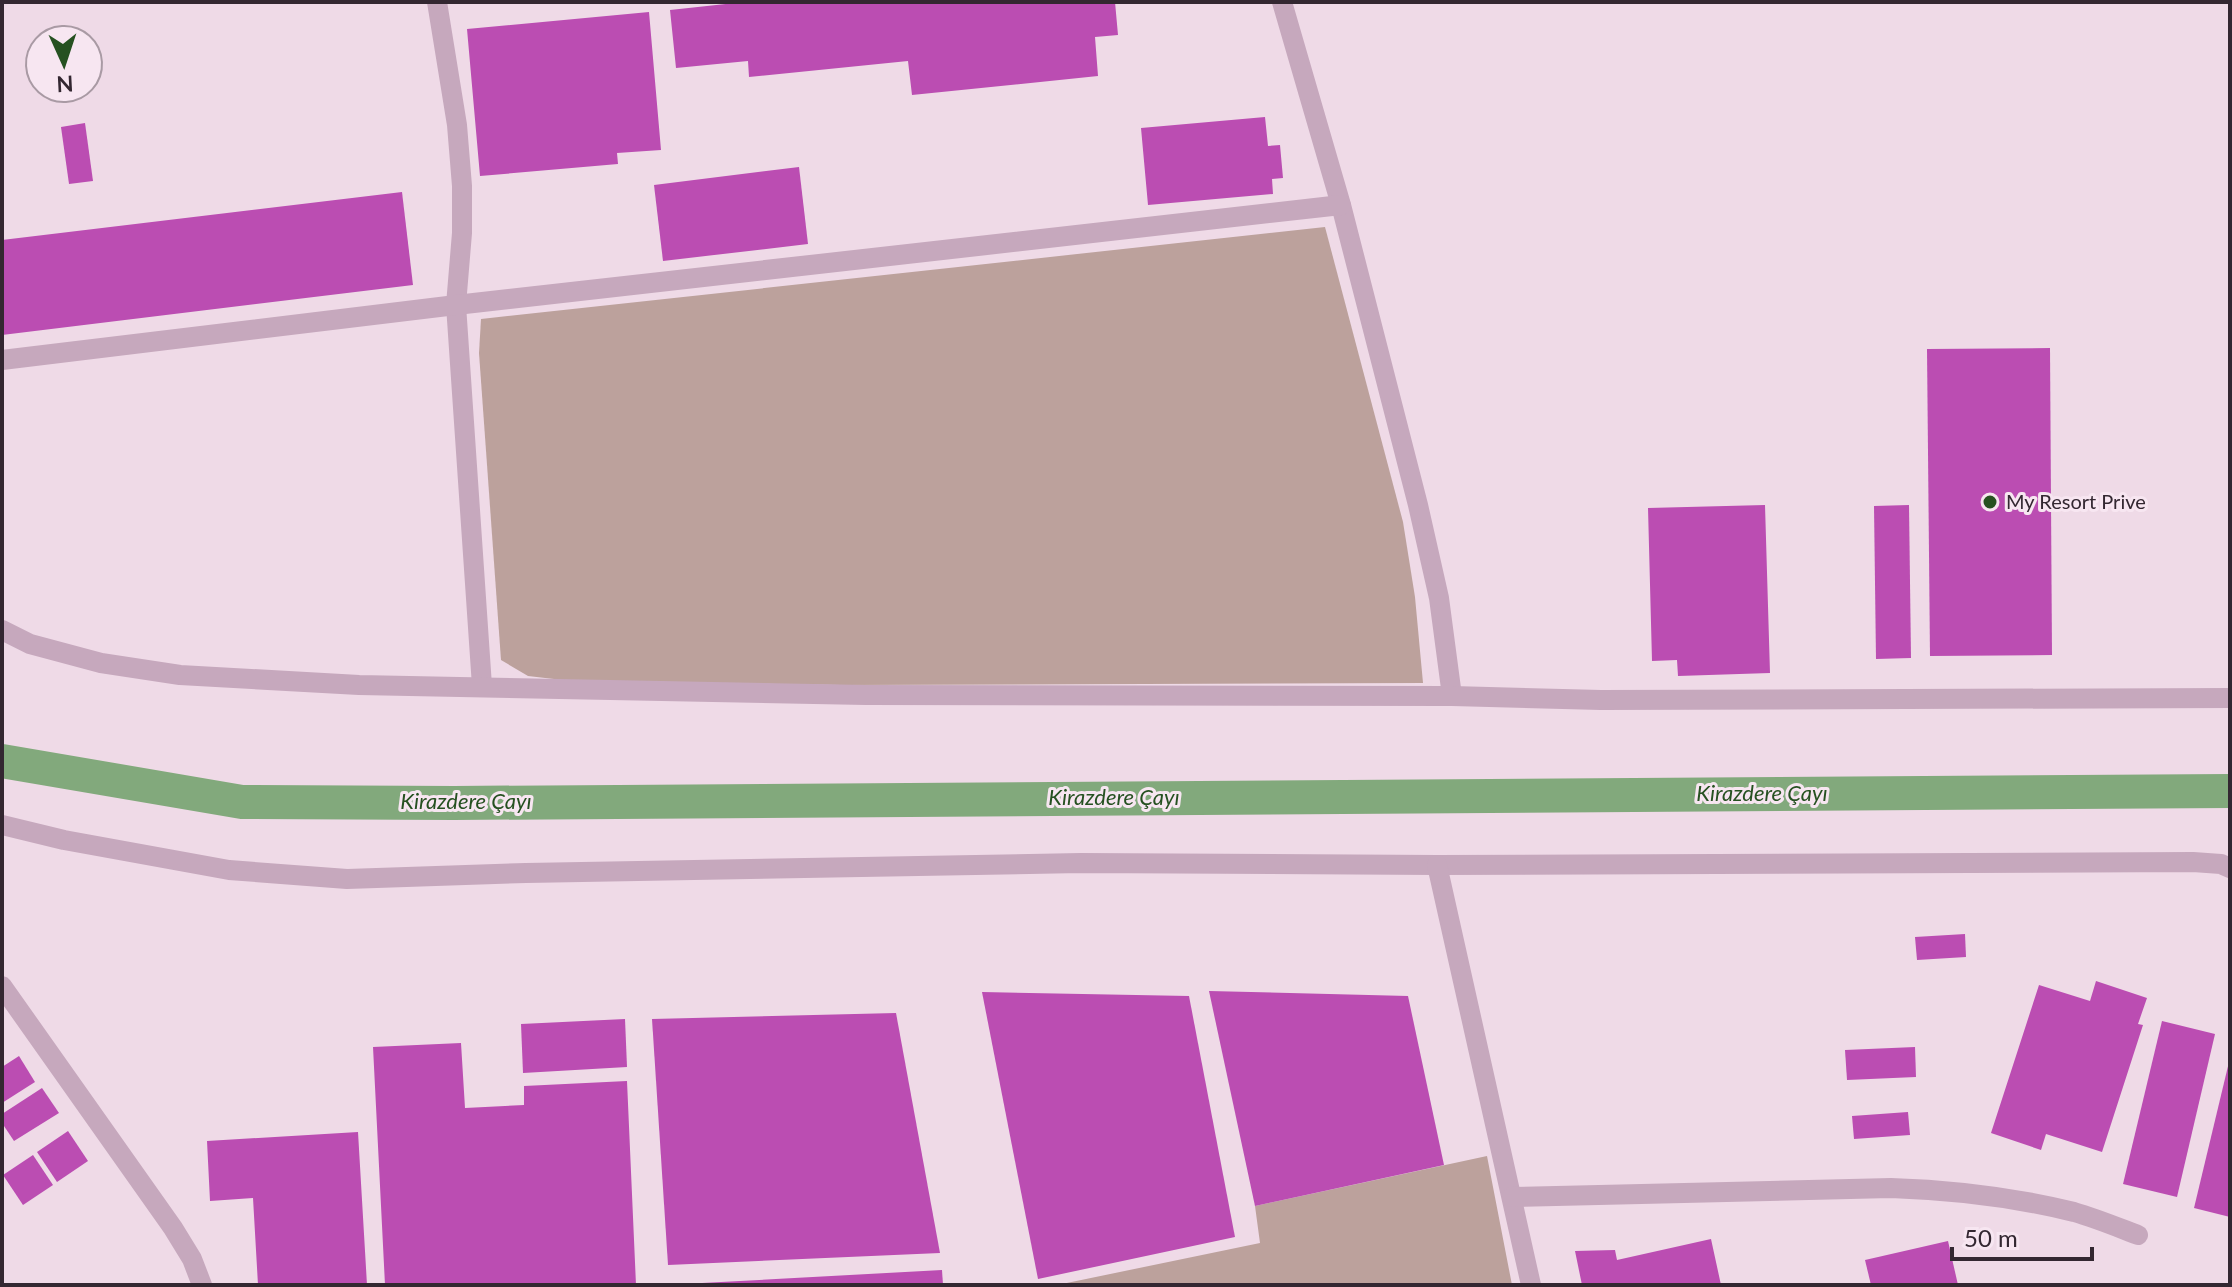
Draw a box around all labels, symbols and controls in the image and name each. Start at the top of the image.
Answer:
north arrow [24,24,104,104]
text: N [56,71,74,98]
place label: My Resort Prive [2006,489,2146,513]
marker: My Resort Prive [1981,493,1999,511]
water label: Kirazdere Çayı [1696,779,1828,806]
water label: Kirazdere Çayı [1048,783,1180,810]
water label: Kirazdere Çayı [400,787,532,814]
scale bar [1952,1211,2092,1261]
text: 50 m [1964,1223,2018,1252]

